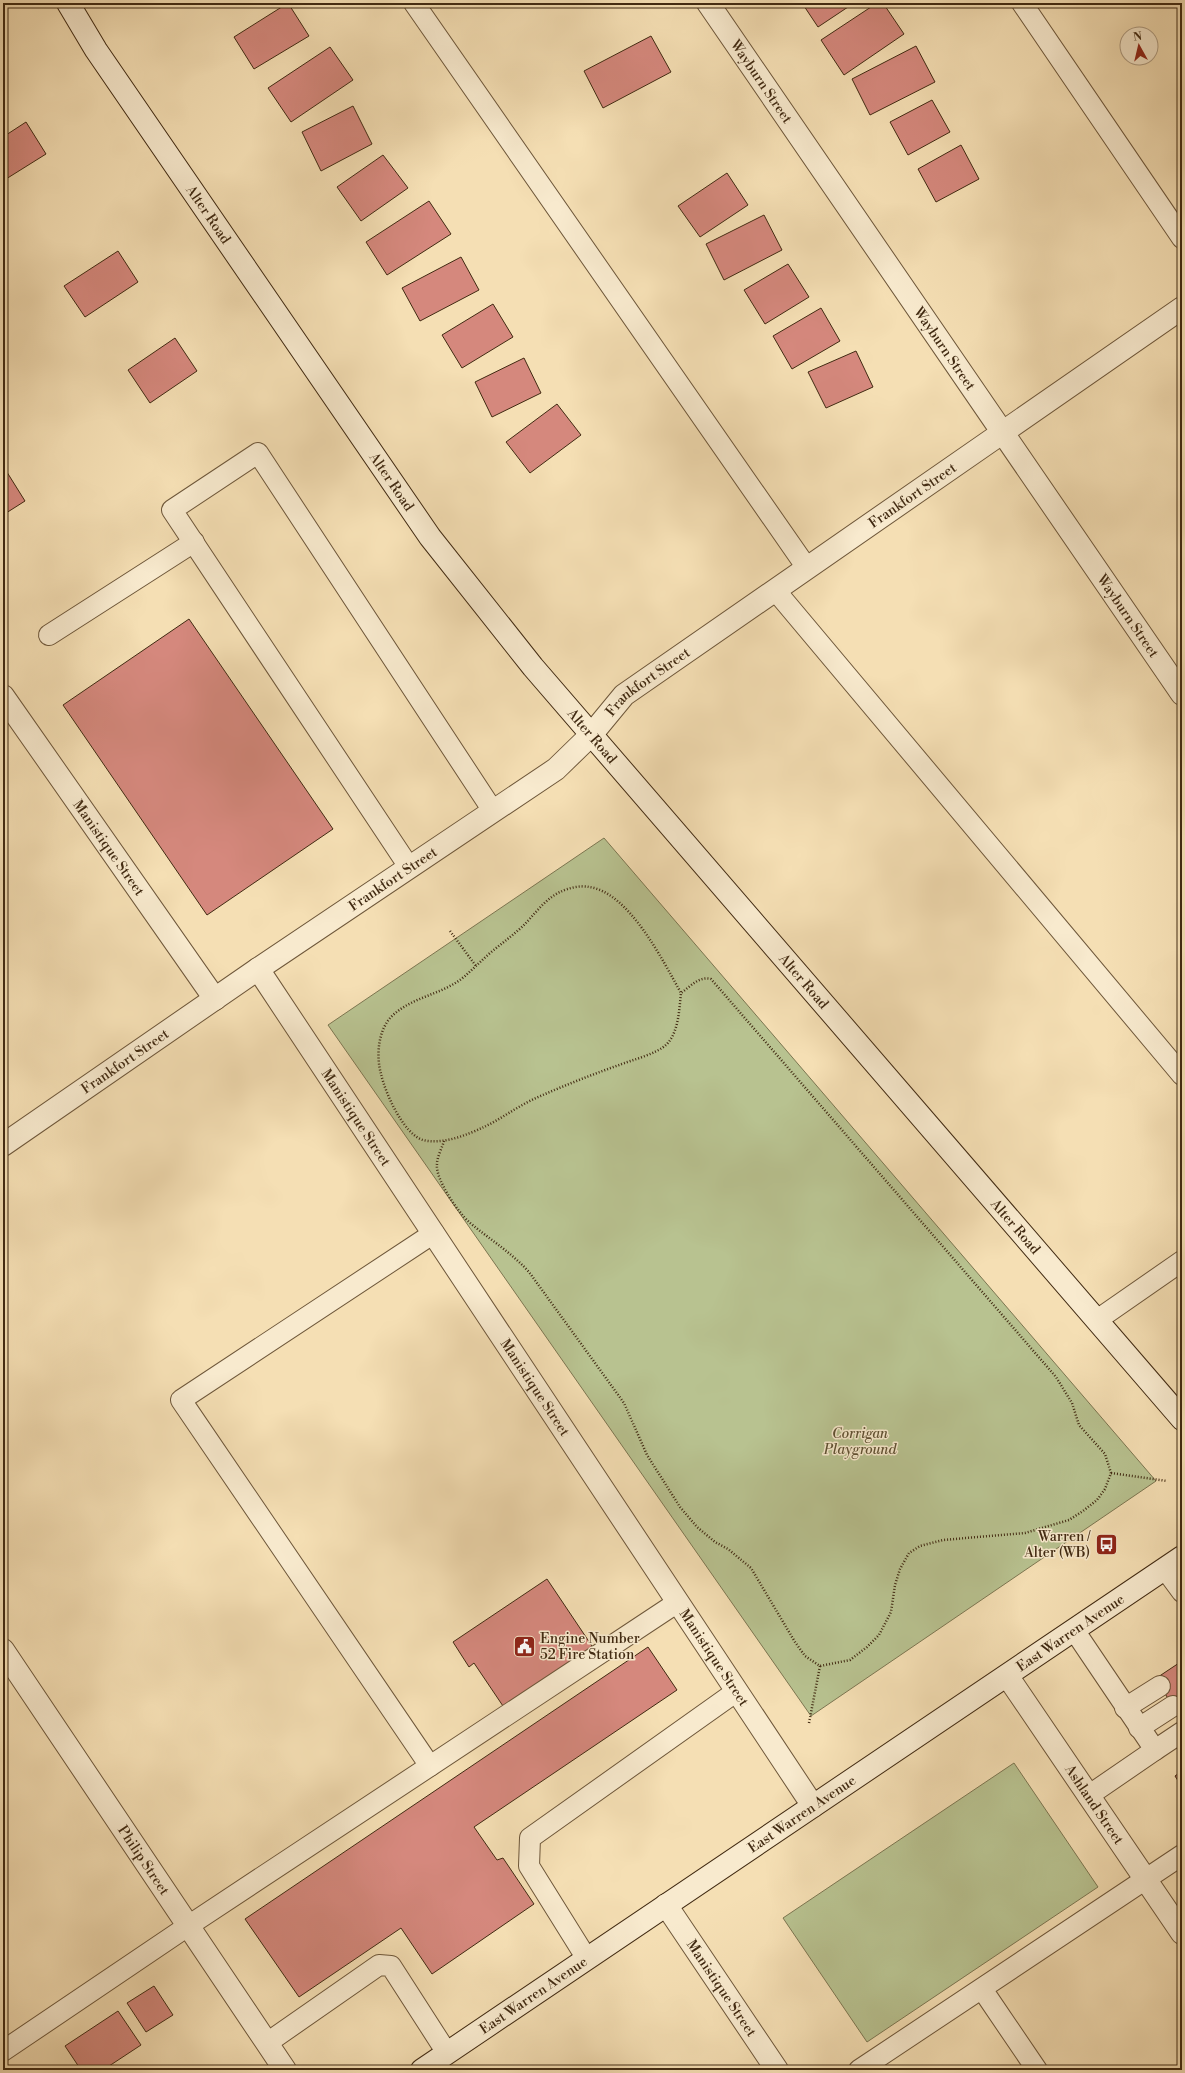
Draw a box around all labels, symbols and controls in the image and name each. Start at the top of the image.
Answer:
north arrow [1119,26,1159,66]
text: N [1132,30,1143,45]
street label: Wayburn Street [725,36,796,127]
street label: Alter Road [181,181,234,248]
street label: Wayburn Street [909,303,979,394]
street label: Alter Road [364,449,418,515]
street label: Frankfort Street [865,459,960,533]
street label: Wayburn Street [1092,570,1162,661]
street label: Frankfort Street [602,644,694,721]
street label: Alter Road [562,704,620,768]
street label: Manistique Street [68,797,148,900]
street label: Frankfort Street [345,843,441,916]
street label: Alter Road [774,950,832,1013]
street label: Frankfort Street [78,1025,173,1098]
street label: Manistique Street [317,1066,394,1170]
street label: Alter Road [986,1195,1044,1258]
street label: Manistique Street [496,1336,573,1440]
park label: Corrigan Playground [823,1425,897,1459]
place label: Warren / Alter (WB) [1023,1528,1091,1562]
bus stop icon: Warren / Alter (WB) [1093,1531,1119,1557]
street label: East Warren Avenue [1013,1590,1128,1676]
street label: Manistique Street [675,1606,752,1710]
place label: Engine Number 52 Fire Station [540,1630,640,1664]
public building icon: Engine Number 52 Fire Station [511,1633,537,1659]
street label: Ashland Street [1060,1761,1127,1848]
street label: East Warren Avenue [745,1772,860,1857]
street label: Philip Street [113,1822,173,1899]
street label: Manistique Street [682,1937,760,2040]
street label: East Warren Avenue [476,1953,591,2039]

